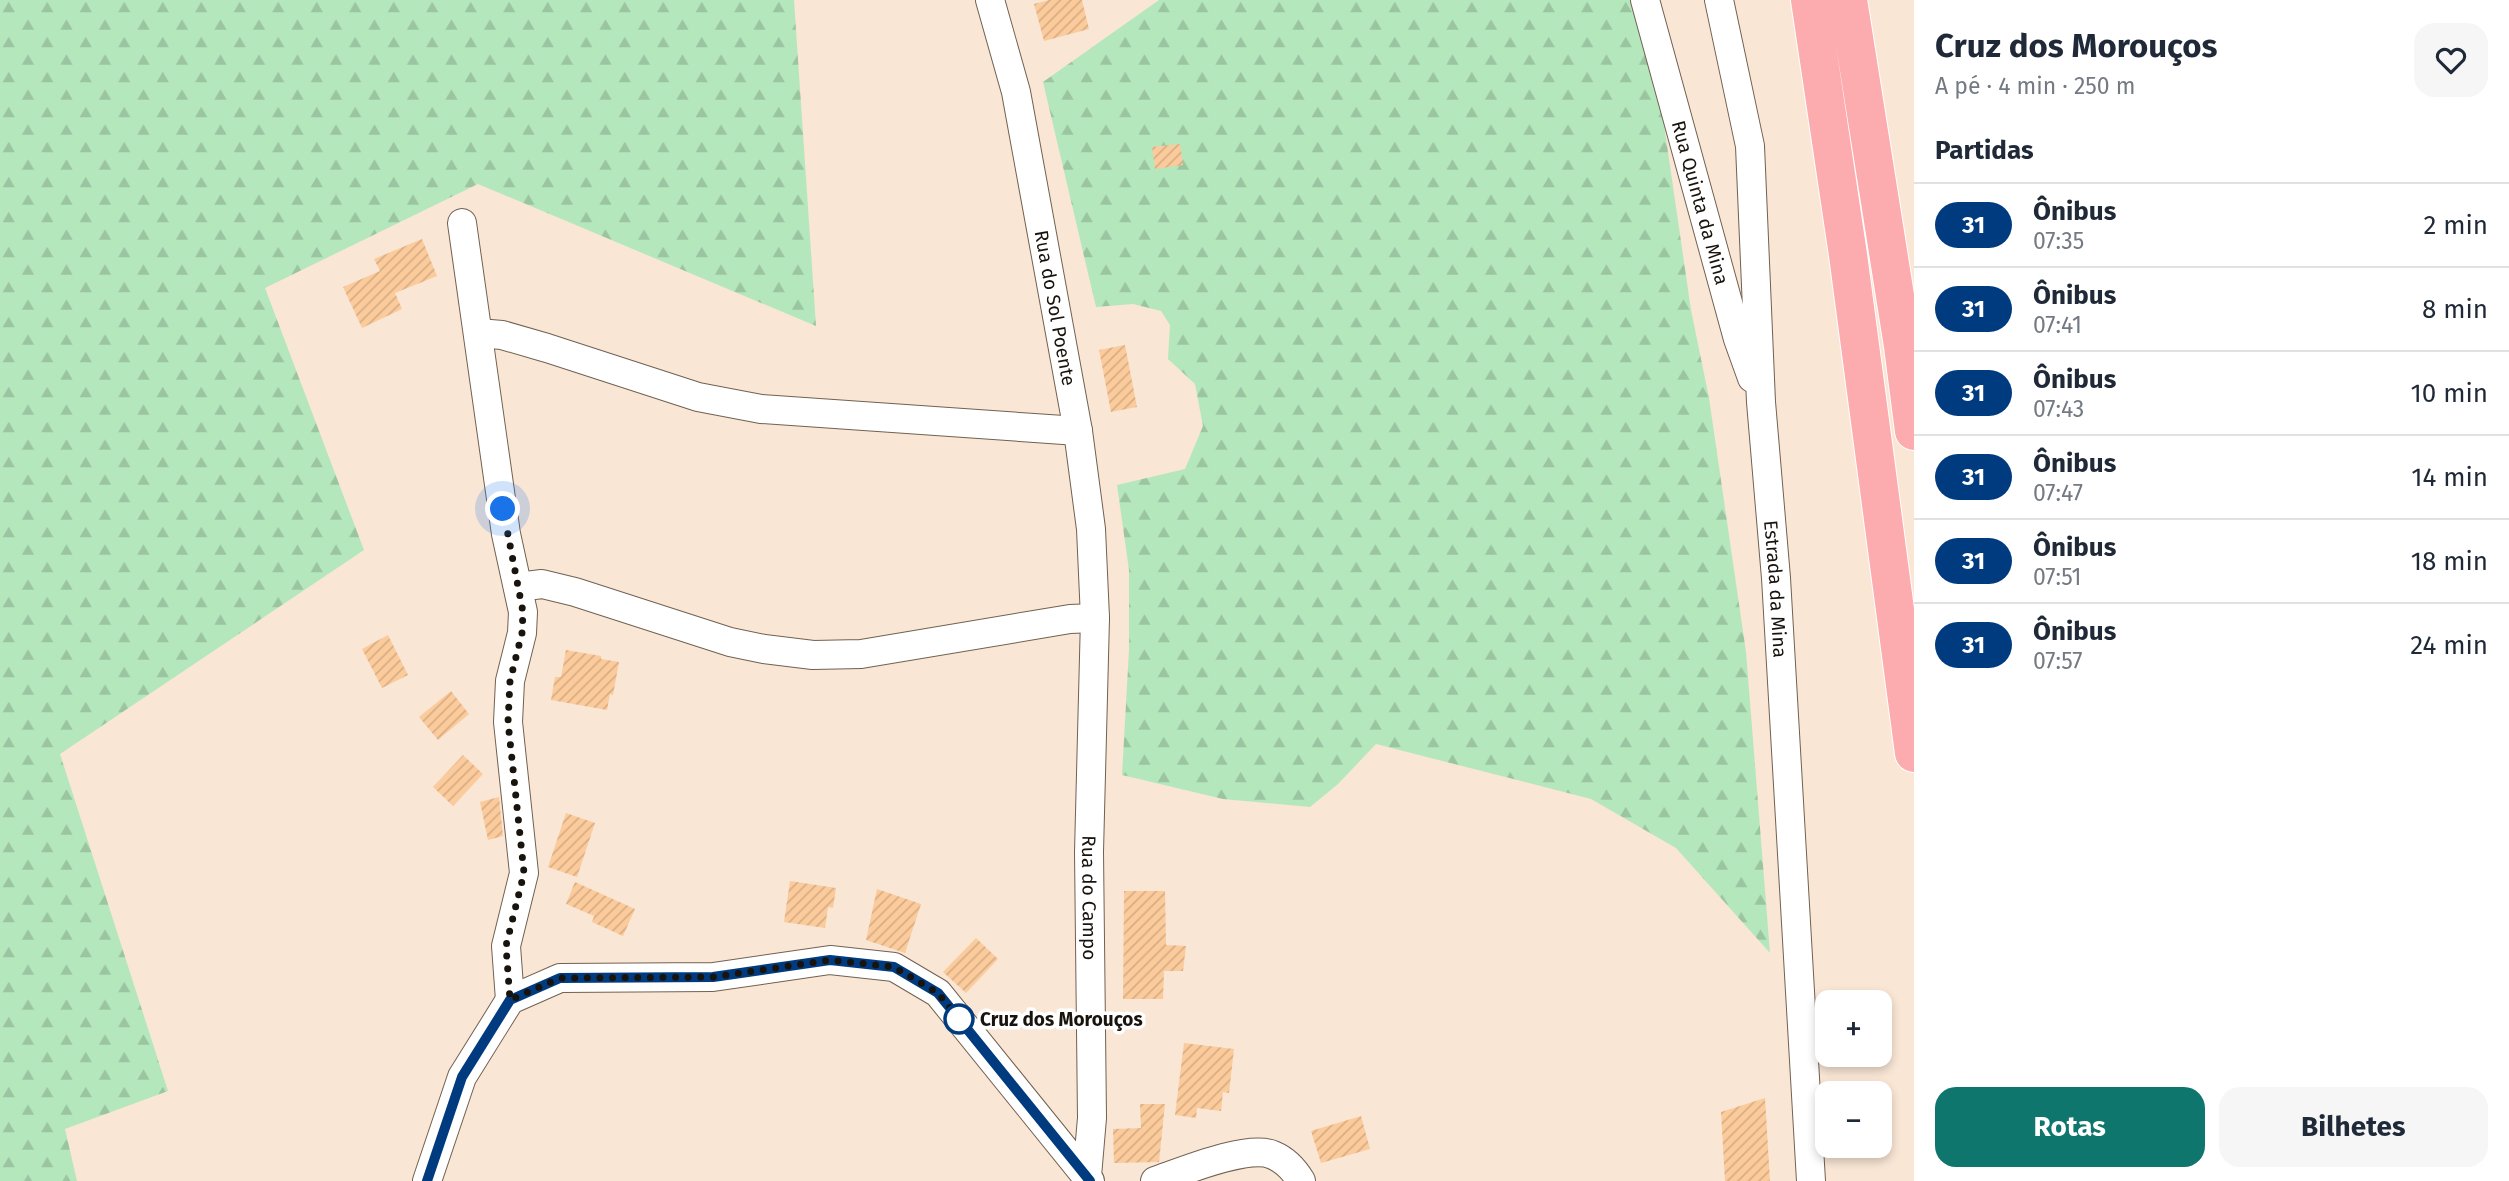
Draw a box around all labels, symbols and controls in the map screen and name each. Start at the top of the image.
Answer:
button: heart [2414,23,2488,97]
text: Cruz dos Morouços [1935,26,2217,66]
text: A pé · 4 min · 250 m [1935,72,2135,100]
street label: Rua Quinta da Mina [1667,118,1734,287]
text: Partidas [1935,135,2033,166]
text: Ônibus [2033,196,2116,227]
text: 2 min [2423,210,2488,241]
text: 31 [1962,211,1985,239]
text: 07:35 [2033,227,2084,255]
street label: Rua do Sol Poente [1029,228,1080,387]
text: Ônibus [2033,280,2116,311]
text: 8 min [2422,294,2488,325]
text: 31 [1962,295,1985,323]
text: 07:41 [2033,311,2082,339]
text: Ônibus [2033,364,2116,395]
text: 10 min [2410,378,2488,409]
text: 31 [1962,379,1985,407]
text: 07:43 [2033,395,2084,423]
text: Ônibus [2033,448,2116,479]
text: 14 min [2411,462,2488,493]
text: 31 [1962,463,1985,491]
text: 07:47 [2033,479,2083,507]
your location [485,491,520,526]
street label: Estrada da Mina [1759,519,1792,658]
text: Ônibus [2033,532,2116,563]
text: 18 min [2411,546,2488,577]
text: 31 [1962,547,1985,575]
text: 07:51 [2033,563,2082,591]
text: Ônibus [2033,616,2116,647]
text: 24 min [2410,630,2488,661]
text: 31 [1962,631,1985,659]
text: 07:57 [2033,647,2082,675]
street label: Rua do Campo [1077,835,1101,960]
map controls [1815,990,1892,1158]
button: + [1815,990,1892,1067]
marker: Cruz dos Morouços [944,1004,974,1034]
place label: Cruz dos Morouços [980,1008,1143,1031]
button: − [1815,1081,1892,1158]
button: Rotas [1935,1087,2205,1167]
button: Bilhetes [2219,1087,2488,1167]

